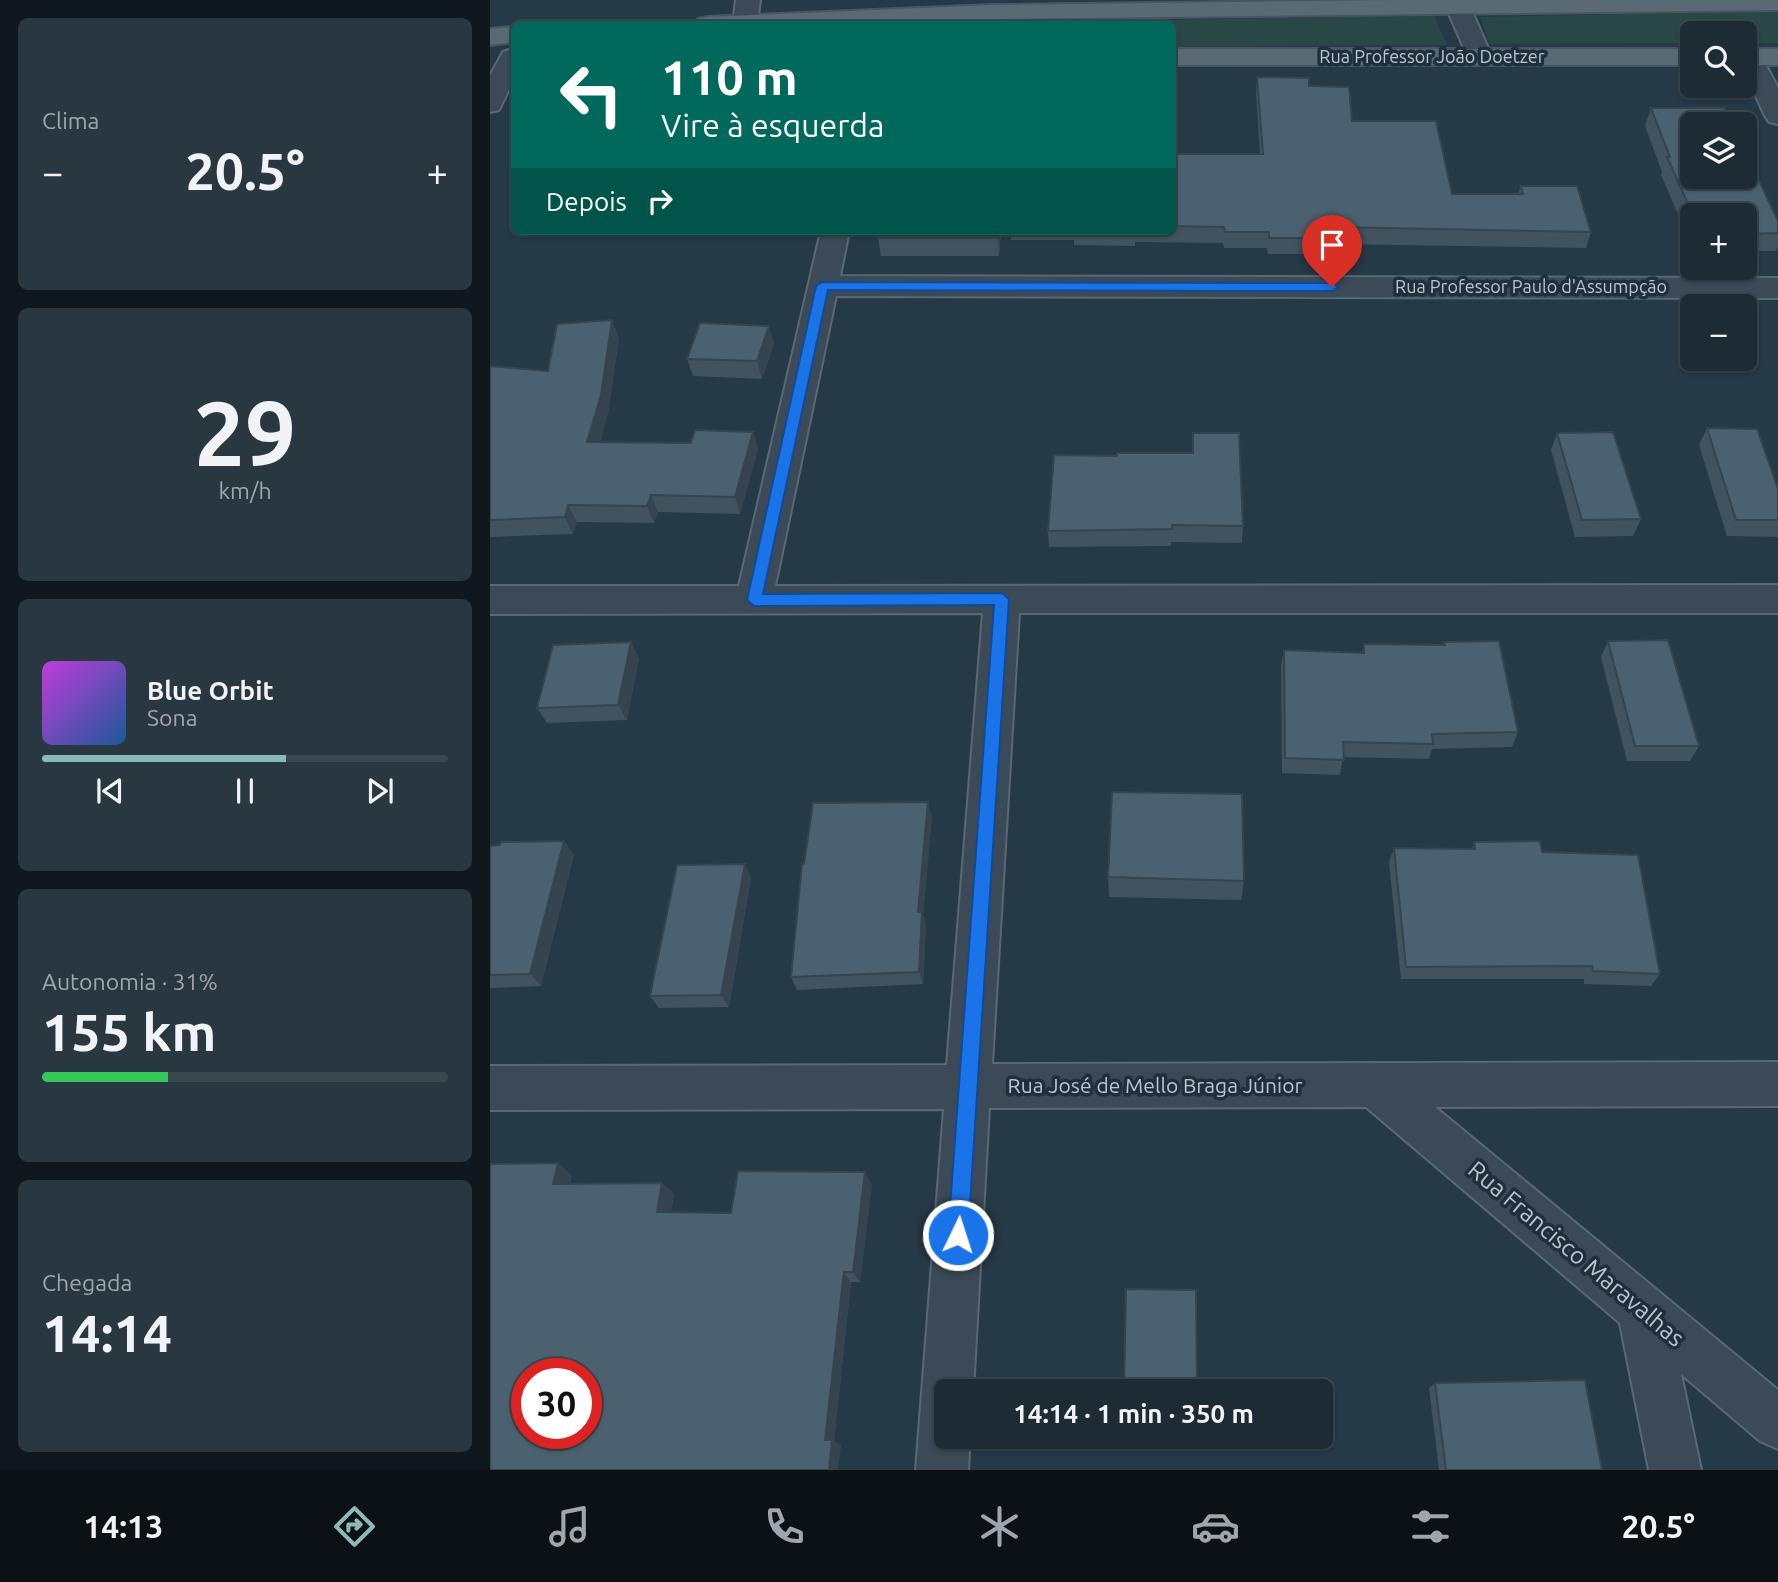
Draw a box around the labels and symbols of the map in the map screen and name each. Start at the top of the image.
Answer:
street label: Rua Professor João Doetzer [1319,46,1545,66]
pin [1302,215,1362,287]
street label: Rua Professor Paulo d'Assumpção [1395,276,1667,296]
street label: Rua José de Mello Braga Júnior [1008,1073,1302,1097]
street label: Rua Francisco Maravalhas [1463,1155,1690,1352]
position arrow [921,1198,995,1272]
speed limit sign: 30 [511,1358,602,1449]

